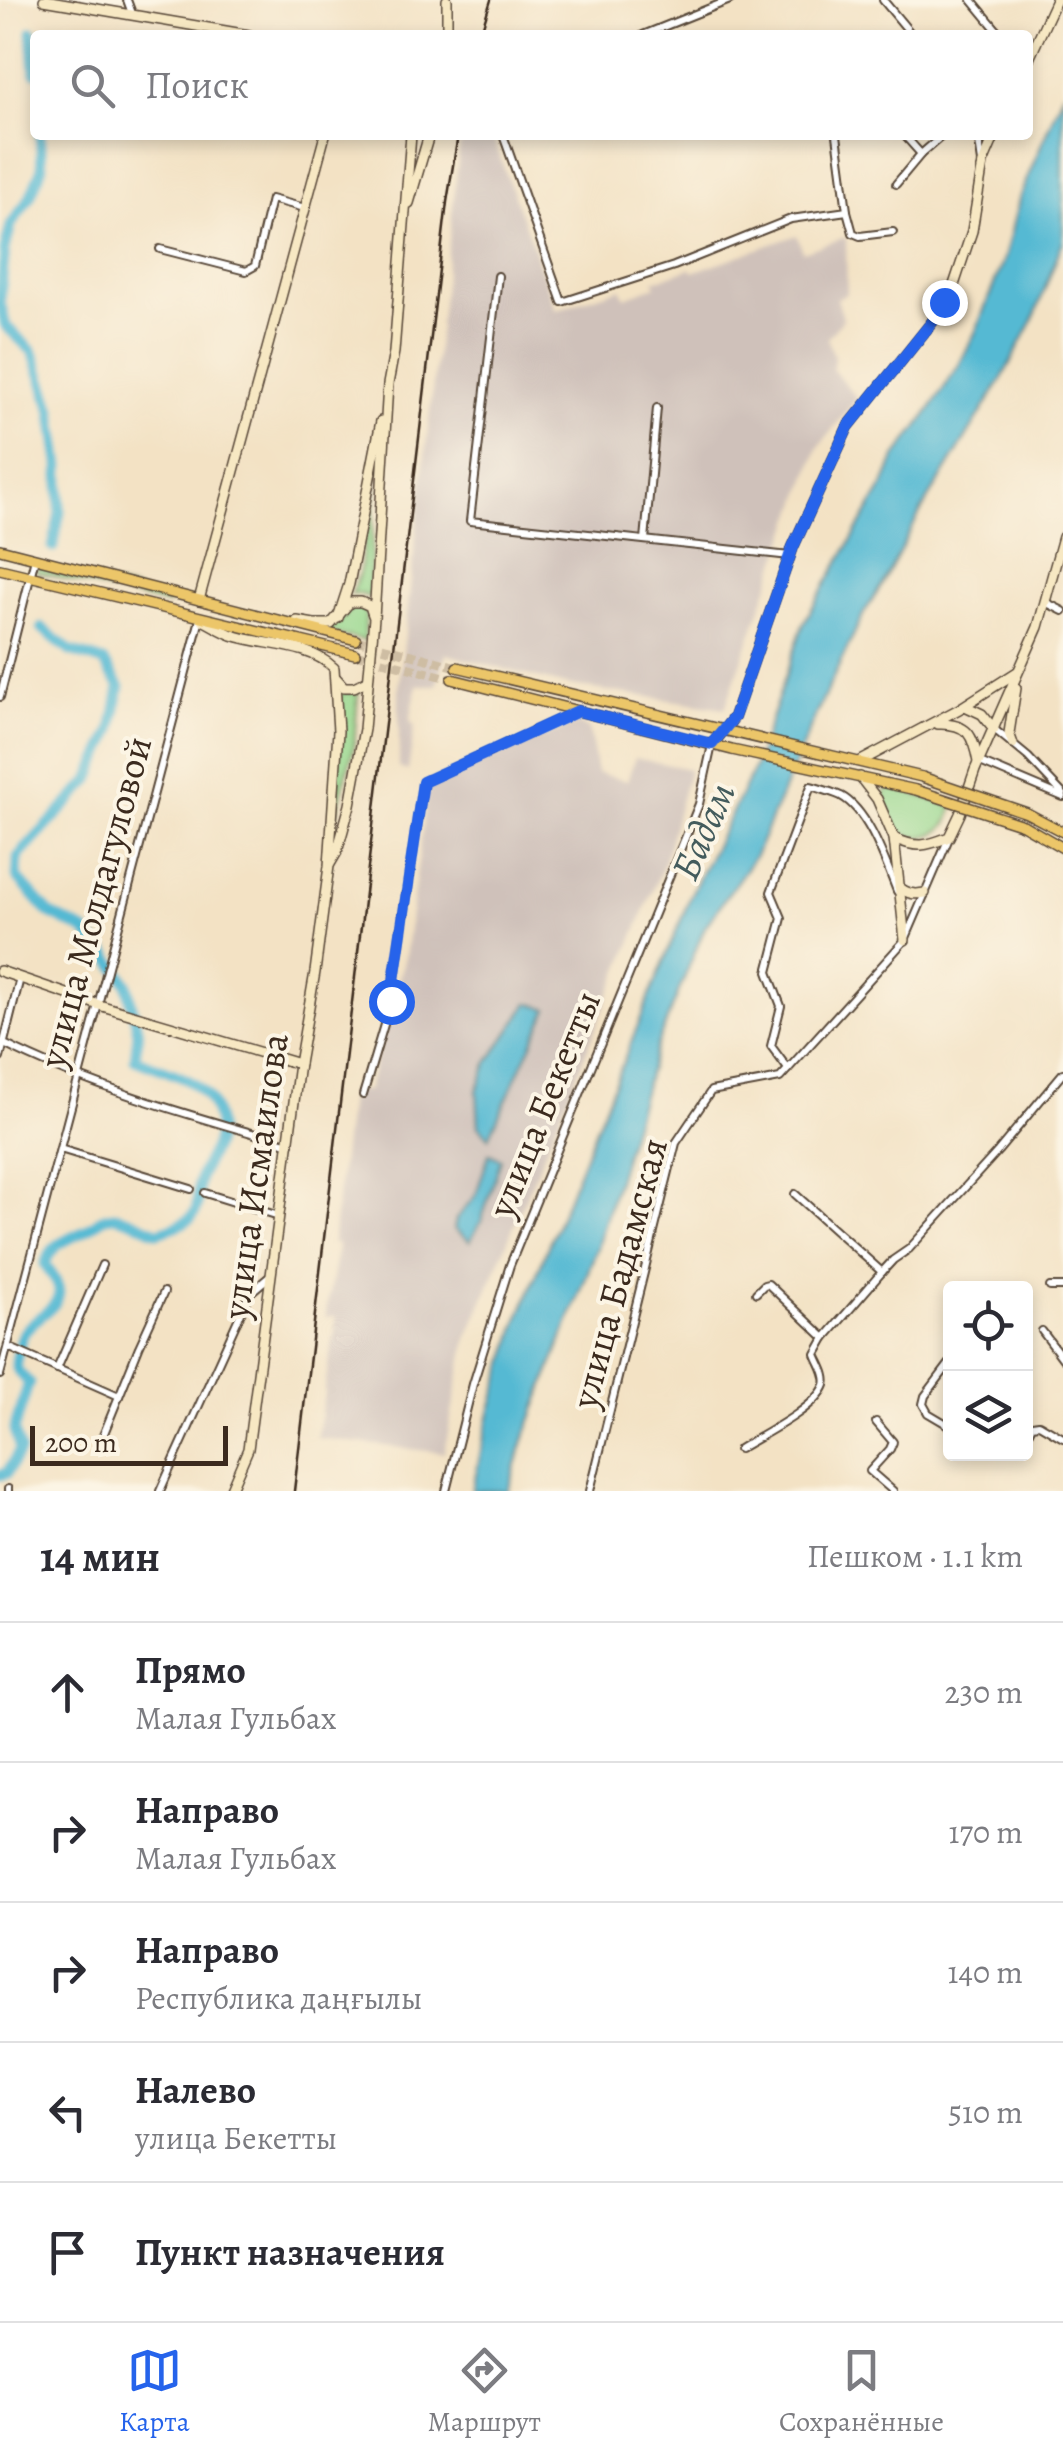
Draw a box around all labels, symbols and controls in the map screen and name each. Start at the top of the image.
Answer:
search box [30,30,1033,140]
icon: search [65,58,120,113]
text: Поиск [145,59,249,111]
route end [922,280,968,326]
street label: улица Молдагуловой [26,731,164,1074]
water label: Бадам [657,773,749,889]
route start [369,979,415,1025]
street label: улица Бекетты [475,983,613,1226]
street label: улица Исмаилова [209,1029,301,1323]
street label: улица Бадамская [558,1132,680,1415]
map controls [943,1281,1033,1461]
button: locate [943,1281,1033,1371]
button: layers [943,1371,1033,1461]
scale bar [30,1421,228,1466]
text: 200 m [45,1424,117,1462]
text: 14 мин [40,1528,160,1585]
text: Пешком · 1.1 km [807,1534,1023,1578]
text: Прямо [135,1644,246,1696]
icon: ahead [40,1665,95,1720]
text: 230 m [944,1670,1023,1714]
text: Малая Гульбах [135,1696,336,1740]
text: Направо [135,1784,279,1836]
icon: right [40,1805,95,1860]
text: 170 m [949,1810,1023,1854]
text: Малая Гульбах [135,1836,336,1880]
text: Направо [135,1924,279,1976]
icon: right [40,1945,95,2000]
text: 140 m [948,1950,1023,1994]
text: Республика даңғылы [135,1976,422,2020]
text: Налево [135,2064,256,2116]
icon: left [40,2085,95,2140]
text: 510 m [948,2090,1023,2134]
text: улица Бекетты [135,2116,337,2160]
icon: arrive [40,2225,95,2280]
text: Пункт назначения [135,2226,445,2278]
tab: Карта [119,2343,190,2441]
tab: Маршрут [428,2343,541,2441]
tab: Сохранённые [779,2343,944,2441]

